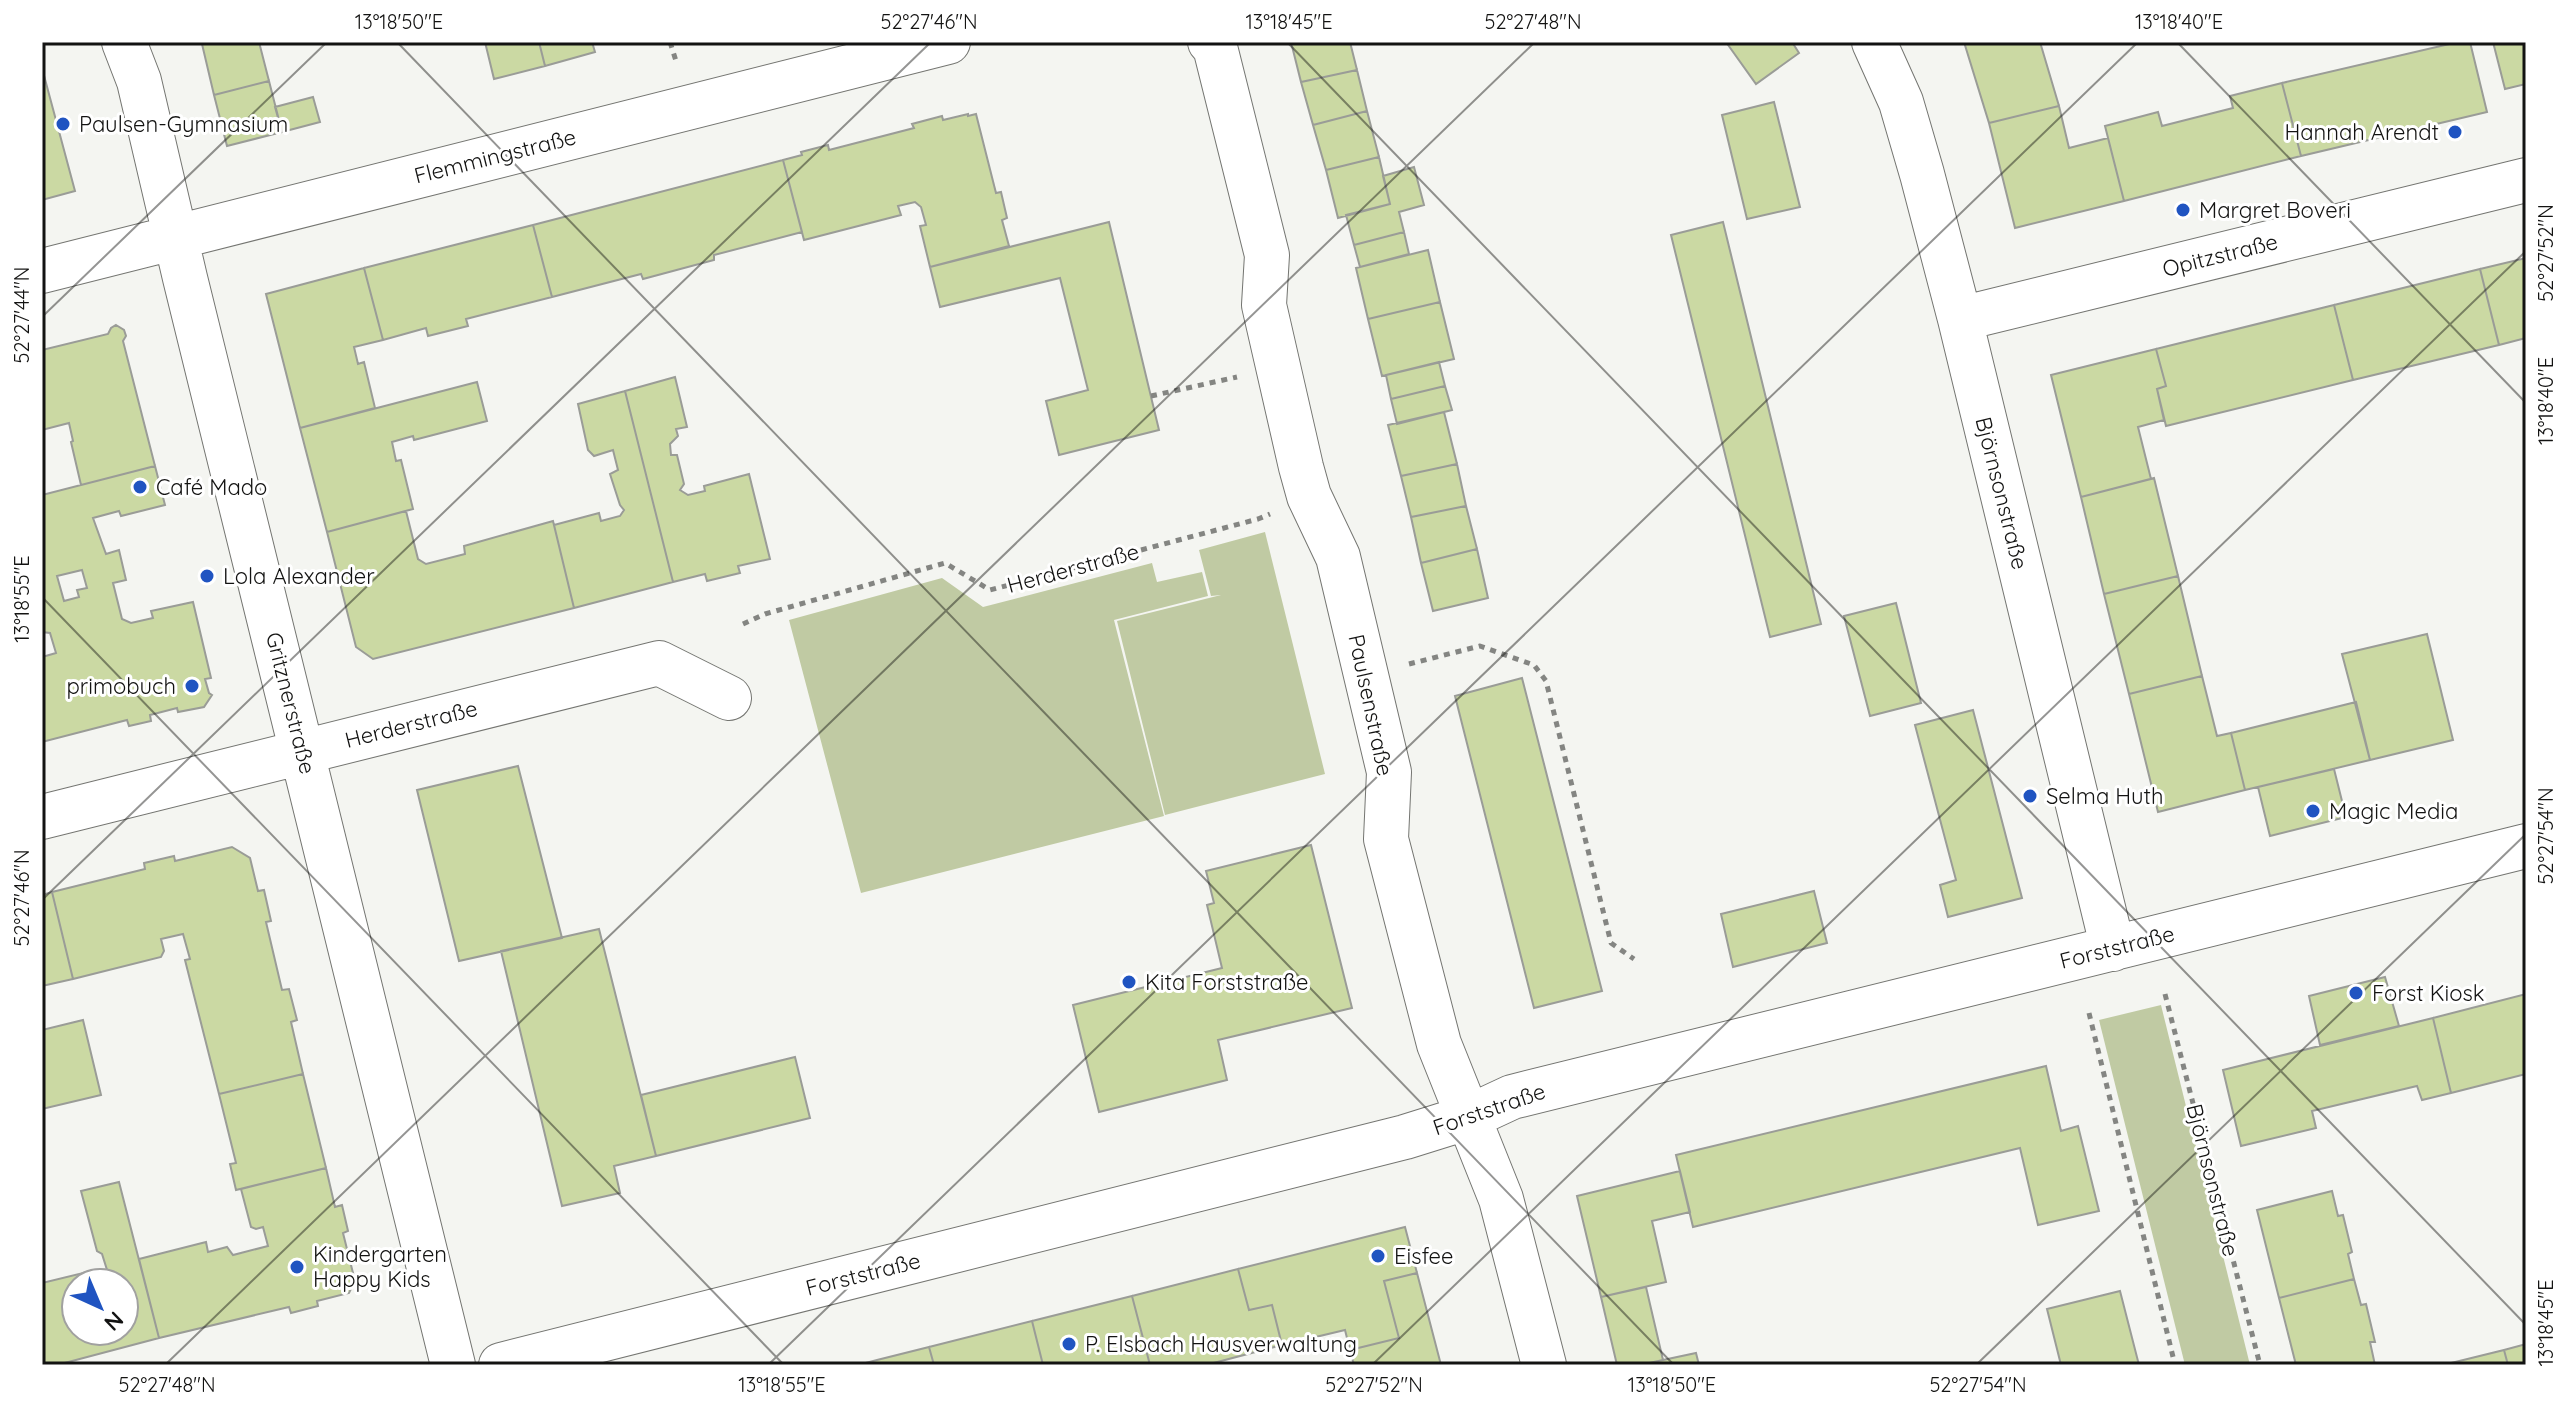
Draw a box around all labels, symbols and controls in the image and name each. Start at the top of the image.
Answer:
text: 13°18'50"E [355,9,443,34]
text: 52°27'46"N [881,9,977,34]
text: 13°18'45"E [1245,9,1333,34]
text: 52°27'48"N [1484,9,1582,34]
text: 13°18'40"E [2135,9,2223,34]
place label: Paulsen-Gymnasium [79,110,288,138]
marker: Paulsen-Gymnasium [54,115,72,133]
place label: Hannah Arendt [2284,118,2439,146]
street label: Flemmingstraße [411,122,579,190]
marker: Hannah Arendt [2446,123,2464,141]
place label: Margret Boveri [2199,196,2351,224]
marker: Margret Boveri [2174,201,2192,219]
text: 52°27'52"N [2533,204,2558,302]
street label: Opitzstraße [2159,227,2281,283]
text: 52°27'44"N [9,267,34,363]
text: 13°18'40"E [2533,357,2558,445]
street label: Björnsonstraße [1970,414,2034,572]
place label: Café Mado [156,473,267,501]
marker: Café Mado [131,478,149,496]
street label: Herderstraße [1004,537,1142,599]
text: 13°18'55"E [9,555,34,643]
place label: Lola Alexander [223,562,375,590]
marker: Lola Alexander [198,567,216,585]
street label: Gritznerstraße [260,629,322,777]
street label: Paulsenstraße [1342,632,1400,778]
place label: primobuch [66,672,176,700]
marker: primobuch [183,677,201,695]
street label: Herderstraße [342,694,480,754]
place label: Selma Huth [2046,782,2164,810]
marker: Selma Huth [2021,787,2039,805]
text: 52°27'54"N [2533,787,2558,885]
place label: Magic Media [2329,797,2458,825]
marker: Magic Media [2304,802,2322,820]
text: 52°27'46"N [9,850,34,946]
street label: Forststraße [2057,919,2177,975]
place label: Kita Forststraße [1145,968,1309,996]
marker: Kita Forststraße [1120,973,1138,991]
place label: Forst Kiosk [2372,979,2485,1007]
marker: Forst Kiosk [2347,984,2365,1002]
street label: Forststraße [1429,1077,1549,1141]
street label: Björnsonstraße [2181,1101,2245,1259]
place label: Kindergarten Happy Kids [313,1240,447,1293]
place label: Eisfee [1394,1242,1453,1270]
street label: Forststraße [803,1246,923,1302]
marker: Eisfee [1369,1247,1387,1265]
marker: Kindergarten Happy Kids [288,1258,306,1276]
north arrow [60,1267,140,1347]
text: 13°18'45"E [2533,1279,2558,1367]
text: N [98,1306,129,1337]
place label: P. Elsbach Hausverwaltung [1085,1330,1357,1358]
marker: P. Elsbach Hausverwaltung [1060,1335,1078,1353]
text: 52°27'48"N [118,1372,216,1397]
text: 13°18'55"E [738,1372,826,1397]
text: 52°27'52"N [1325,1372,1423,1397]
text: 13°18'50"E [1628,1372,1716,1397]
text: 52°27'54"N [1929,1372,2027,1397]

